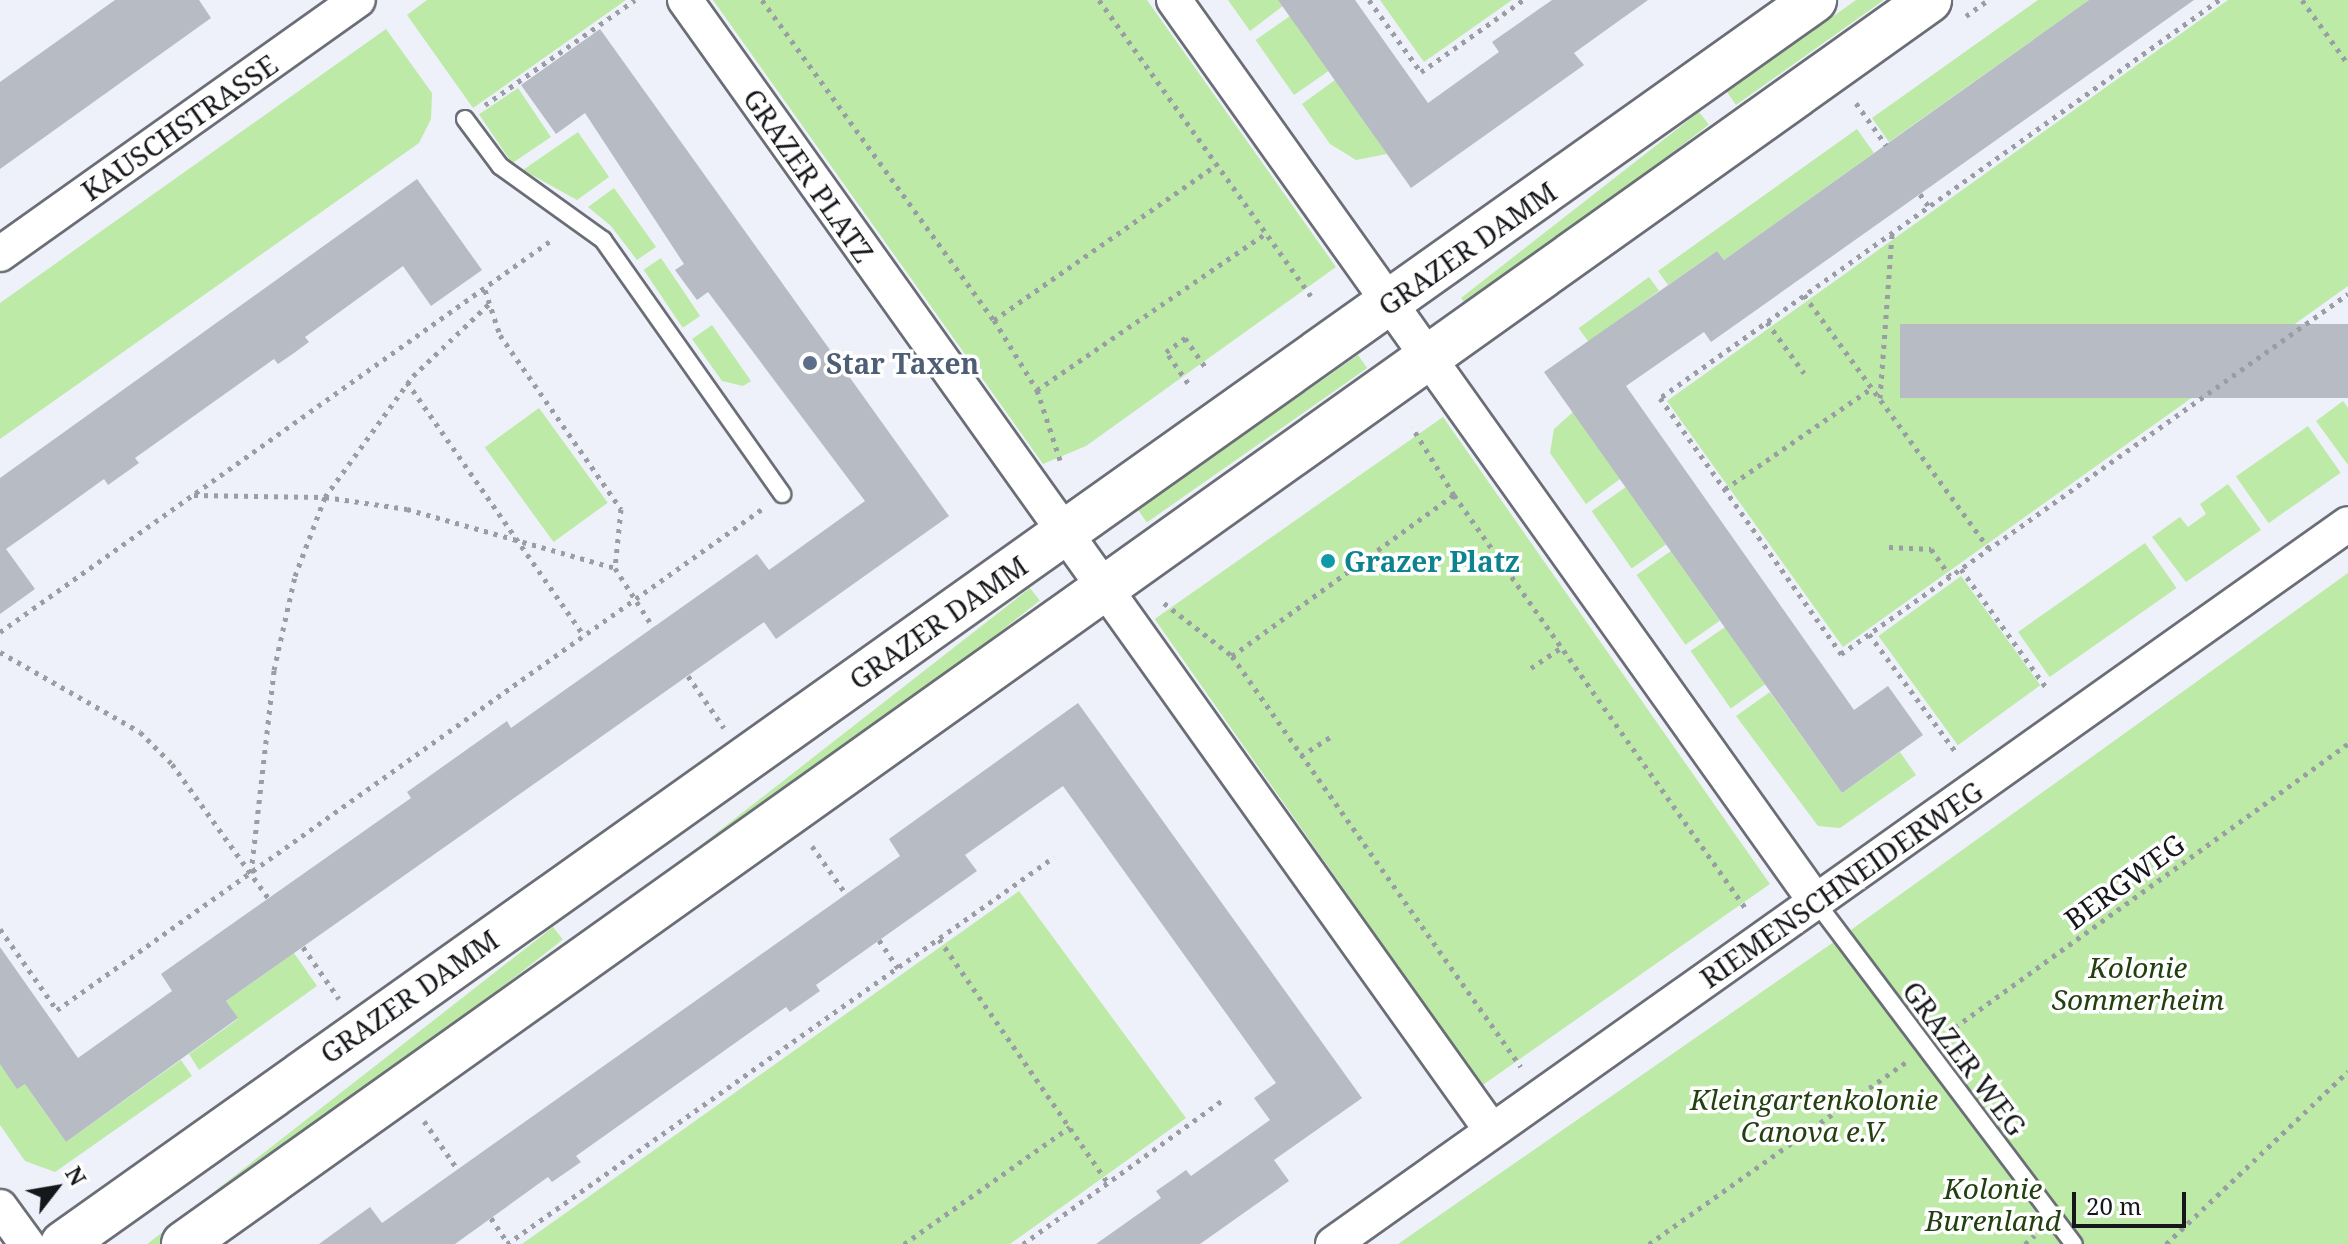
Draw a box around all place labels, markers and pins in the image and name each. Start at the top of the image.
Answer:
place label: Star Taxen [826,346,979,380]
marker: Star Taxen [801,354,819,372]
place label: Grazer Platz [1344,544,1520,578]
marker: Grazer Platz [1319,552,1337,570]

